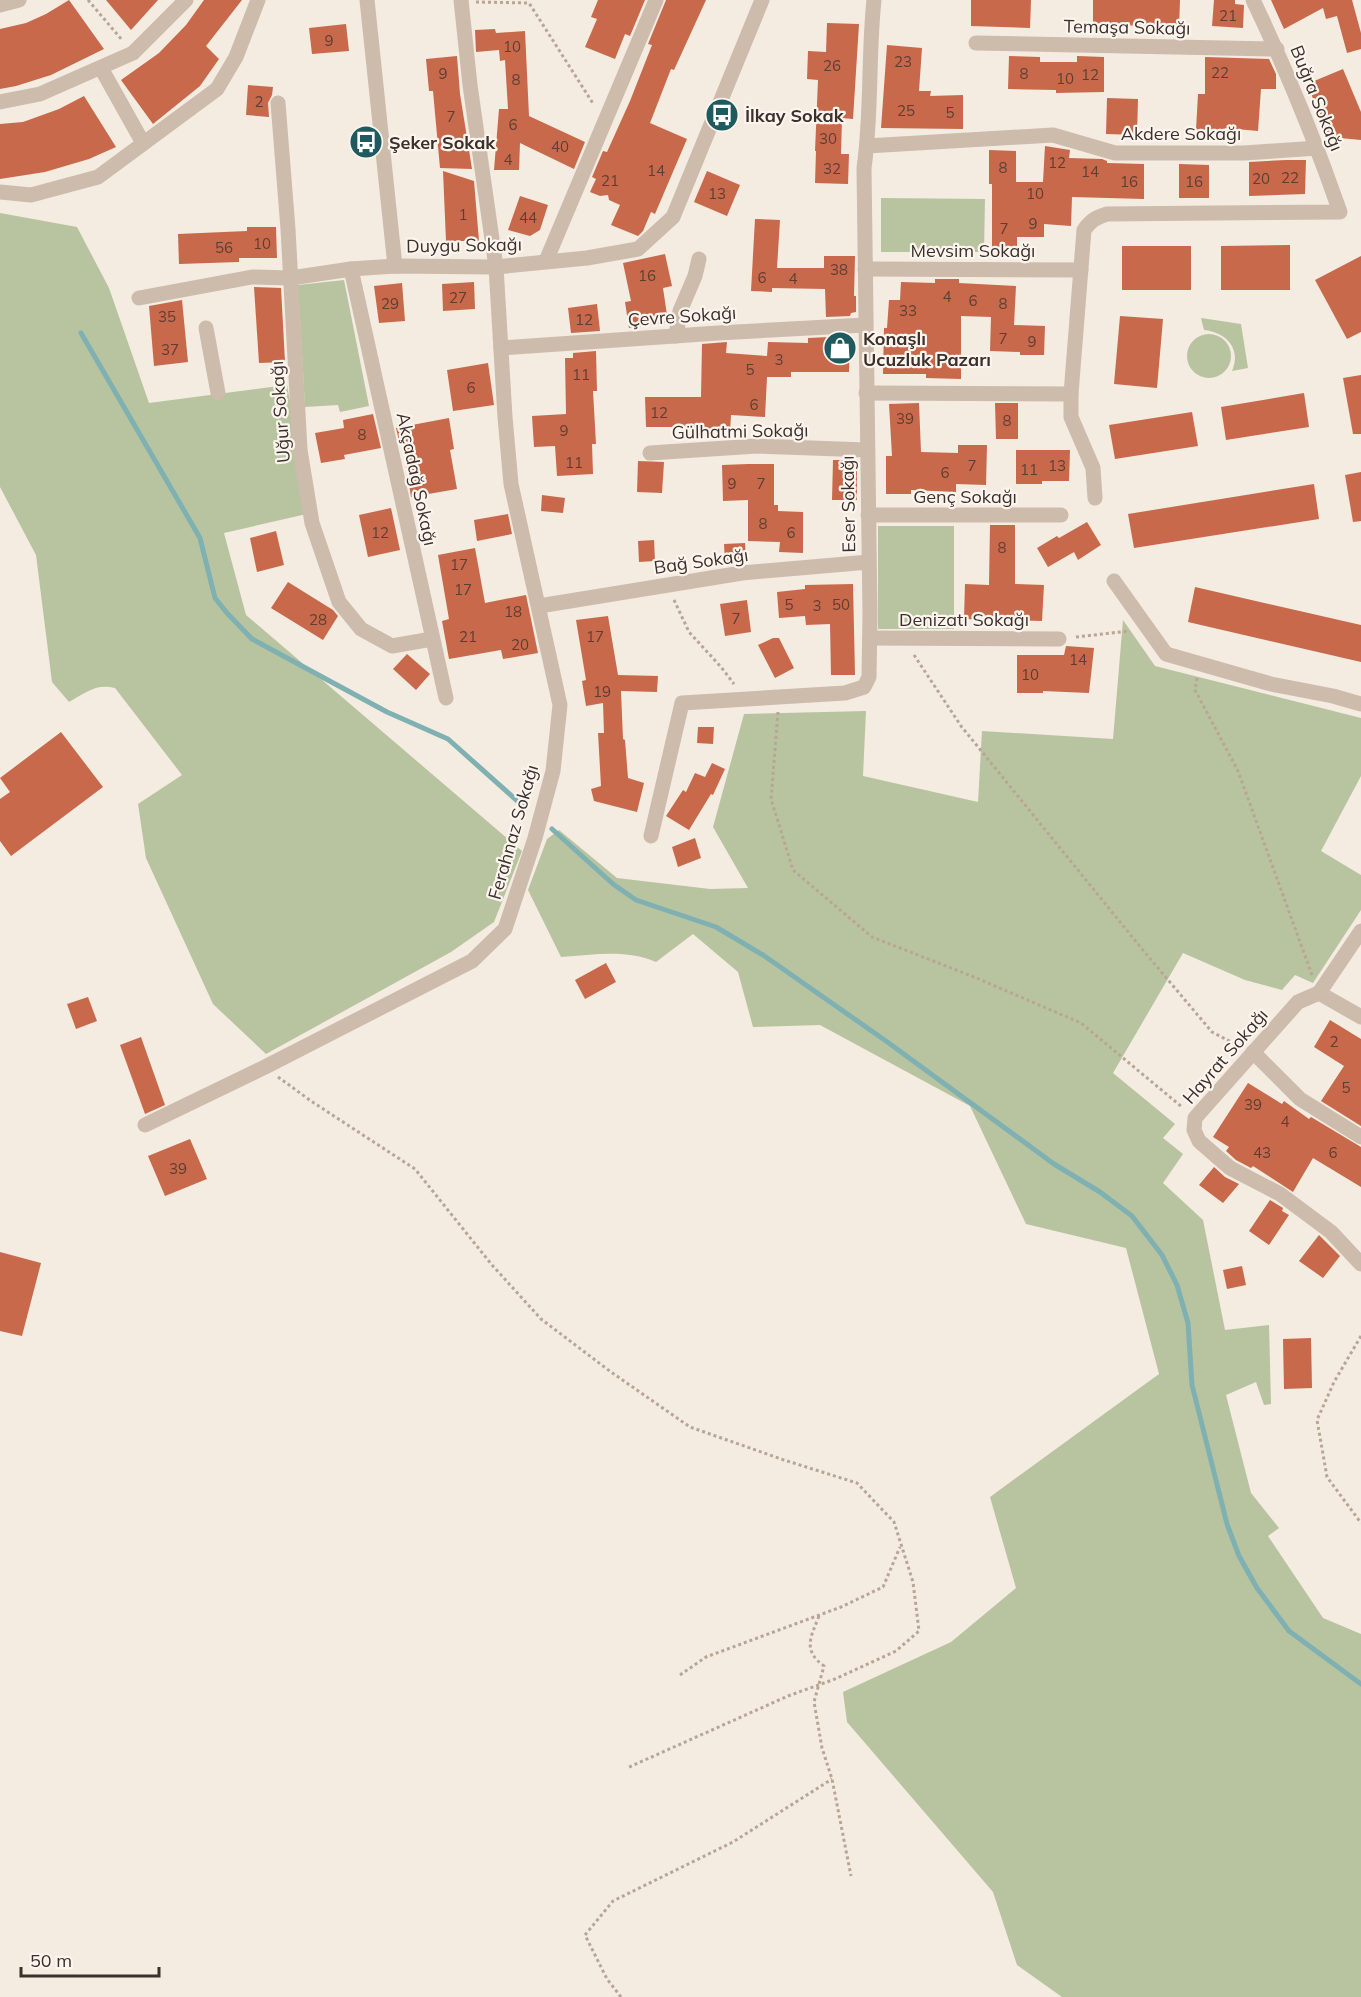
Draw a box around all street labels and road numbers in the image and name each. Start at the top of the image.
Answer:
street label: Temaşa Sokağı [1063,14,1191,40]
street label: Buğra Sokağı [1285,42,1349,154]
street label: Akdere Sokağı [1121,122,1241,145]
street label: Duygu Sokağı [406,232,522,258]
street label: Mevsim Sokağı [911,239,1035,262]
street label: Çevre Sokağı [627,301,737,331]
street label: Uğur Sokağı [265,360,295,464]
street label: Akçadağ Sokağı [392,410,442,548]
street label: Gülhatmi Sokağı [671,418,809,444]
street label: Eser Sokağı [836,455,860,553]
street label: Genç Sokağı [913,485,1017,508]
street label: Bağ Sokağı [652,543,750,579]
street label: Denizatı Sokağı [899,608,1029,631]
street label: Ferahnaz Sokağı [483,762,543,902]
street label: Hayrat Sokağı [1177,1004,1273,1108]

